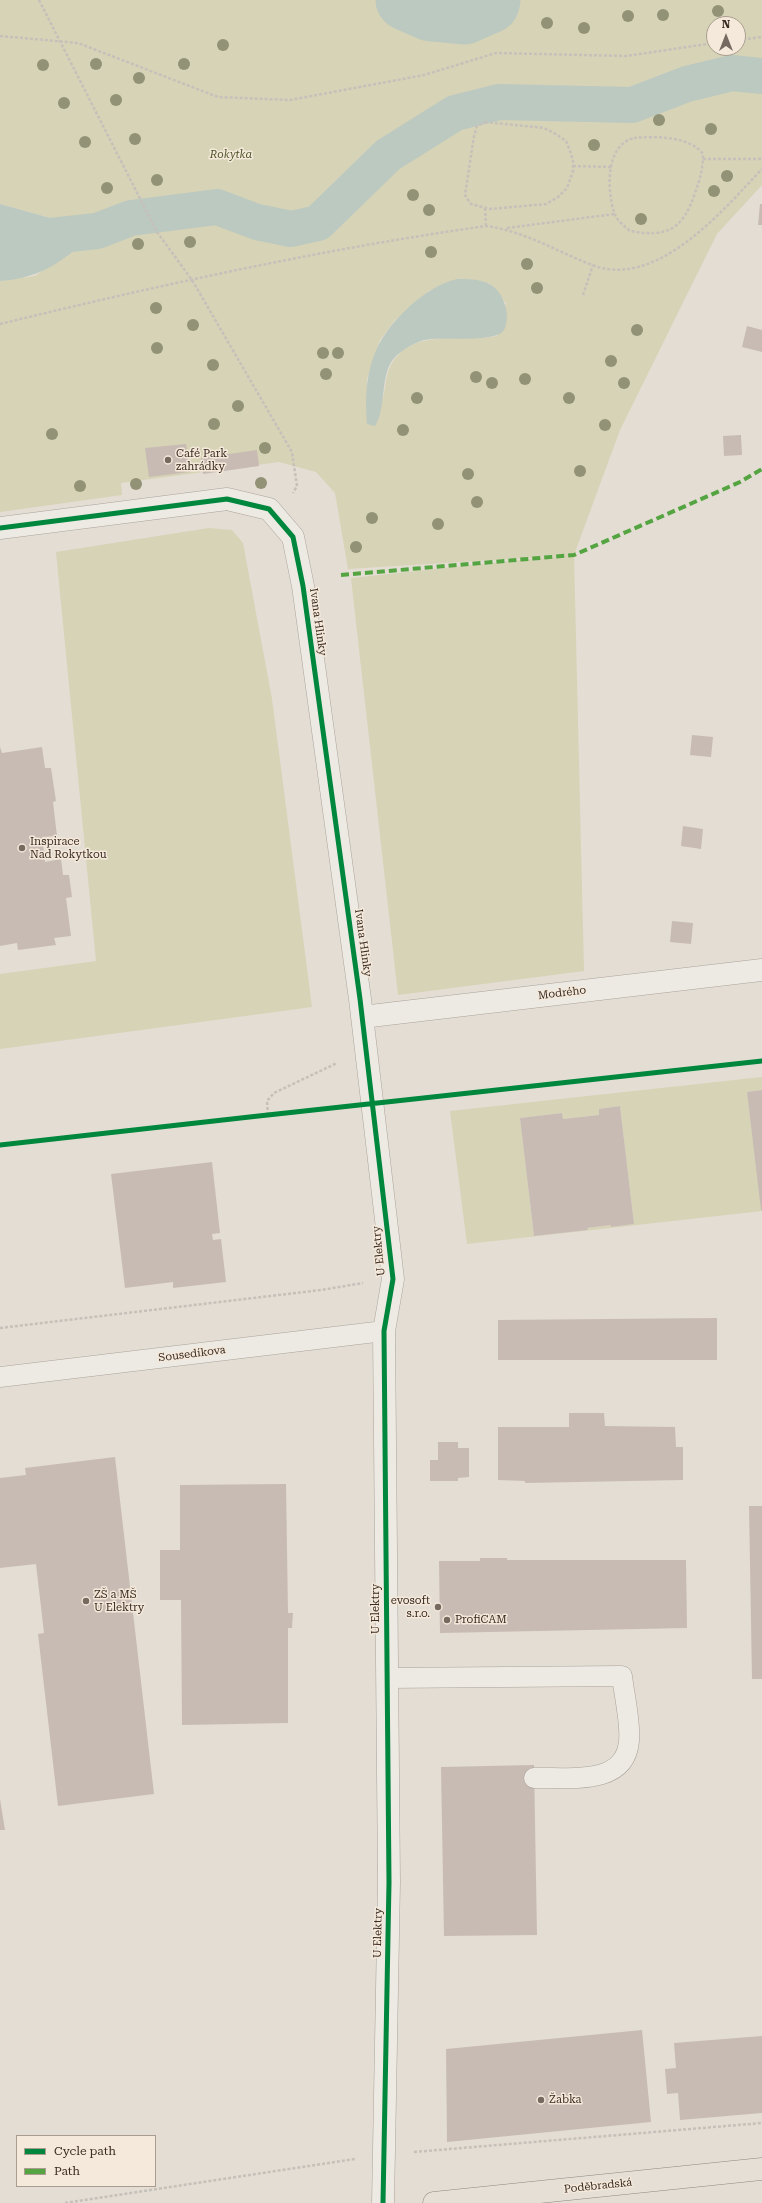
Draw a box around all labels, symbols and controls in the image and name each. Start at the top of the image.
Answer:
north arrow [706,16,746,56]
text: N [722,18,730,31]
park label: Rokytka [210,148,252,162]
place label: Café Park zahrádky [176,447,227,473]
marker: Café Park zahrádky [163,455,173,465]
street label: Ivana Hlinky [307,587,329,657]
place label: Inspirace Nad Rokytkou [30,835,107,861]
marker: Inspirace Nad Rokytkou [17,843,27,853]
street label: Ivana Hlinky [352,908,374,978]
street label: Modrého [537,984,587,1002]
street label: U Elektry [370,1225,388,1277]
street label: Sousedíkova [158,1343,226,1365]
street label: U Elektry [369,1584,383,1634]
place label: ZŠ a MŠ U Elektry [94,1588,144,1614]
place label: evosoft s.r.o. [391,1594,430,1620]
marker: ZŠ a MŠ U Elektry [81,1596,91,1606]
marker: evosoft s.r.o. [433,1602,443,1612]
place label: ProfiCAM [455,1613,507,1627]
marker: ProfiCAM [442,1615,452,1625]
street label: U Elektry [371,1908,385,1958]
place label: Žabka [549,2093,582,2107]
marker: Žabka [536,2095,546,2105]
legend [16,2135,156,2187]
text: Cycle path [54,2144,116,2158]
text: Path [54,2164,80,2178]
street label: Poděbradská [563,2176,633,2196]

